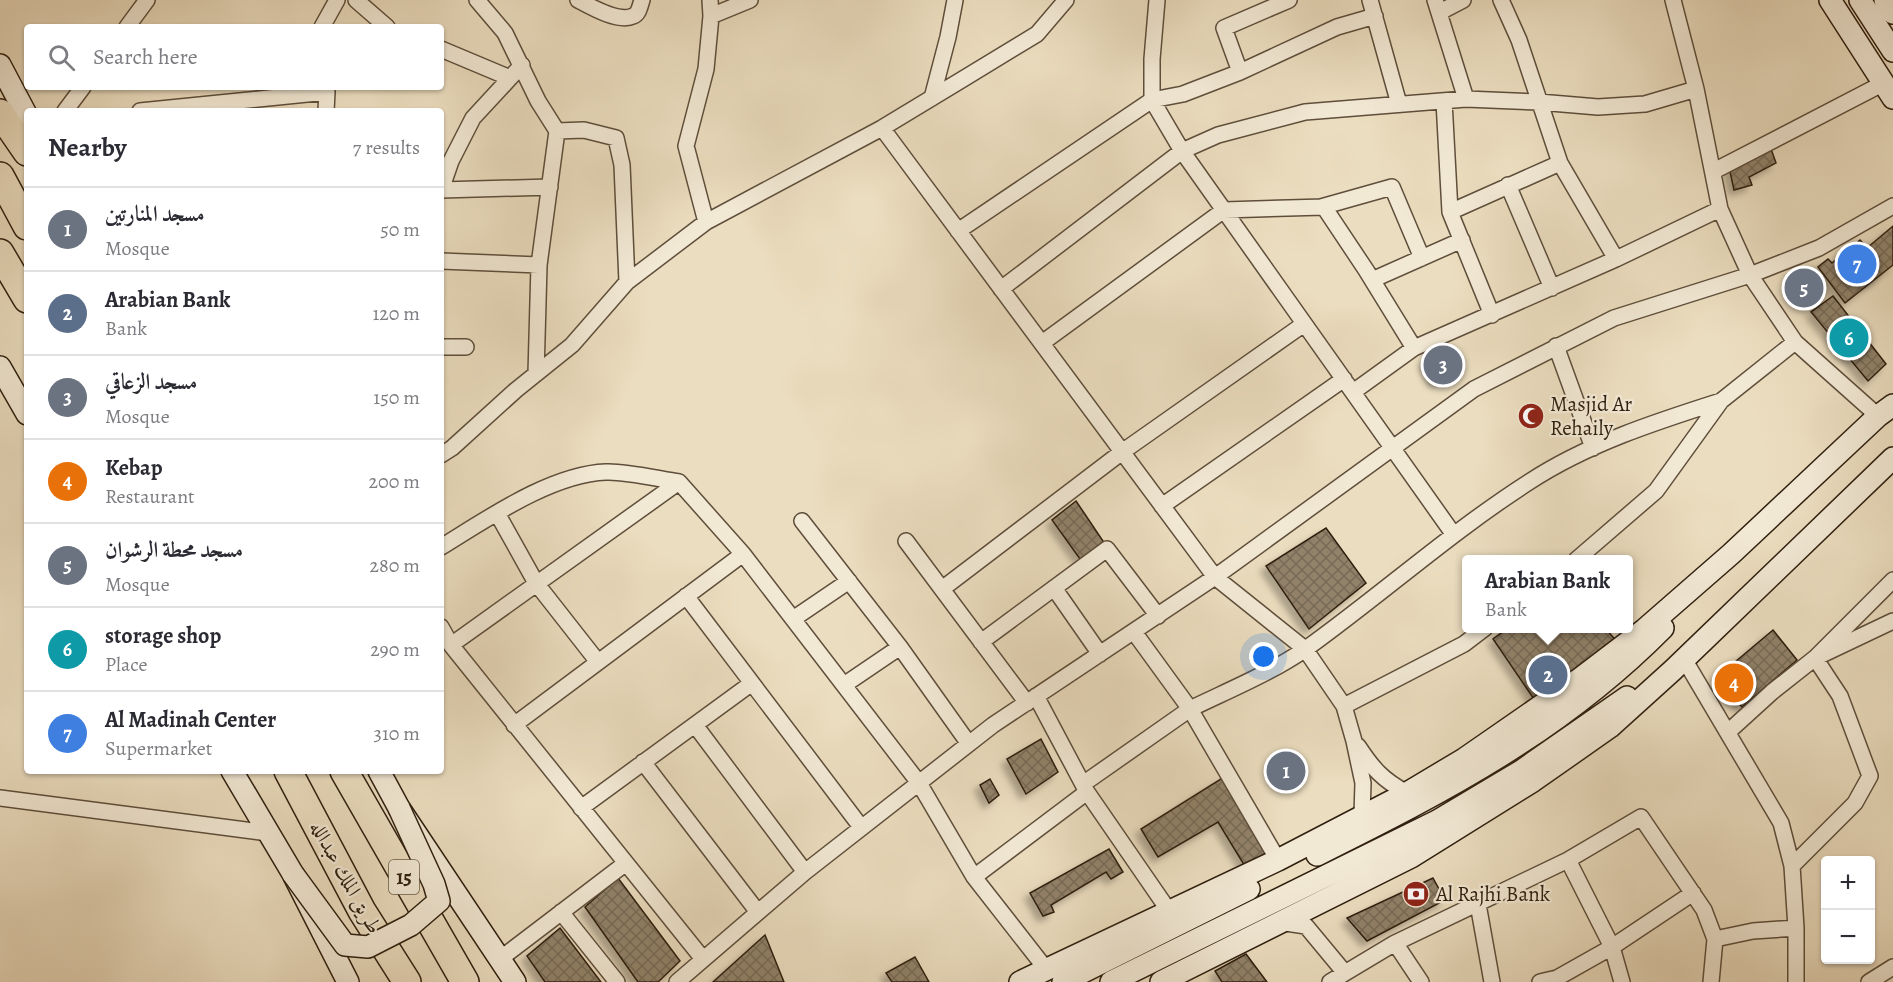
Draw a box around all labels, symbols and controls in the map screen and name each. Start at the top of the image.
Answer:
search box [24,24,444,90]
icon: search [45,41,78,74]
text: Search here [93,42,198,72]
text: Nearby [48,130,127,165]
text: 7 results [353,134,420,161]
text: مسجد المنارتين [105,199,205,229]
text: 1 [64,216,71,243]
text: 50 m [380,216,420,243]
text: Mosque [105,235,170,262]
pin: 7 [1838,242,1876,286]
pin: 5 [1784,266,1824,310]
text: Arabian Bank [105,285,230,315]
text: 2 [63,300,72,327]
text: 120 m [372,300,420,327]
text: Bank [105,315,147,342]
pin: 6 [1830,316,1868,360]
pin: 3 [1424,342,1462,388]
text: مسجد الزعاقي [105,367,197,397]
text: 3 [63,384,72,411]
text: 150 m [373,384,420,411]
place label: Masjid Ar Rehaily [1550,390,1632,442]
mosque icon: Masjid Ar Rehaily [1516,401,1546,431]
text: Mosque [105,403,170,430]
text: Kebap [105,453,163,483]
text: 4 [63,468,72,495]
text: 200 m [369,468,420,495]
text: Restaurant [105,483,195,510]
text: مسجد محطة الرشوان [105,535,243,565]
text: 5 [63,552,72,579]
text: 280 m [370,552,420,579]
popup [1462,555,1633,633]
text: Arabian Bank [1485,566,1610,596]
text: Mosque [105,571,170,598]
text: Bank [1485,596,1527,623]
text: storage shop [105,621,221,651]
text: 6 [63,636,72,663]
text: 290 m [370,636,420,663]
your location [1249,642,1278,671]
text: Place [105,651,147,678]
pin: 2 [1528,652,1568,698]
pin: 4 [1714,660,1754,706]
text: Al Madinah Center [105,705,276,735]
text: 7 [63,720,72,747]
text: 310 m [374,720,420,747]
text: Supermarket [105,735,212,762]
pin: 1 [1266,748,1306,794]
street label: طريق الملك عبدالله [303,816,389,938]
map controls [1821,856,1875,964]
button: + [1821,856,1875,910]
road number: 15 [389,860,419,894]
bank icon: Al Rajhi Bank [1401,879,1431,909]
place label: Al Rajhi Bank [1435,880,1551,908]
button: − [1821,910,1875,964]

